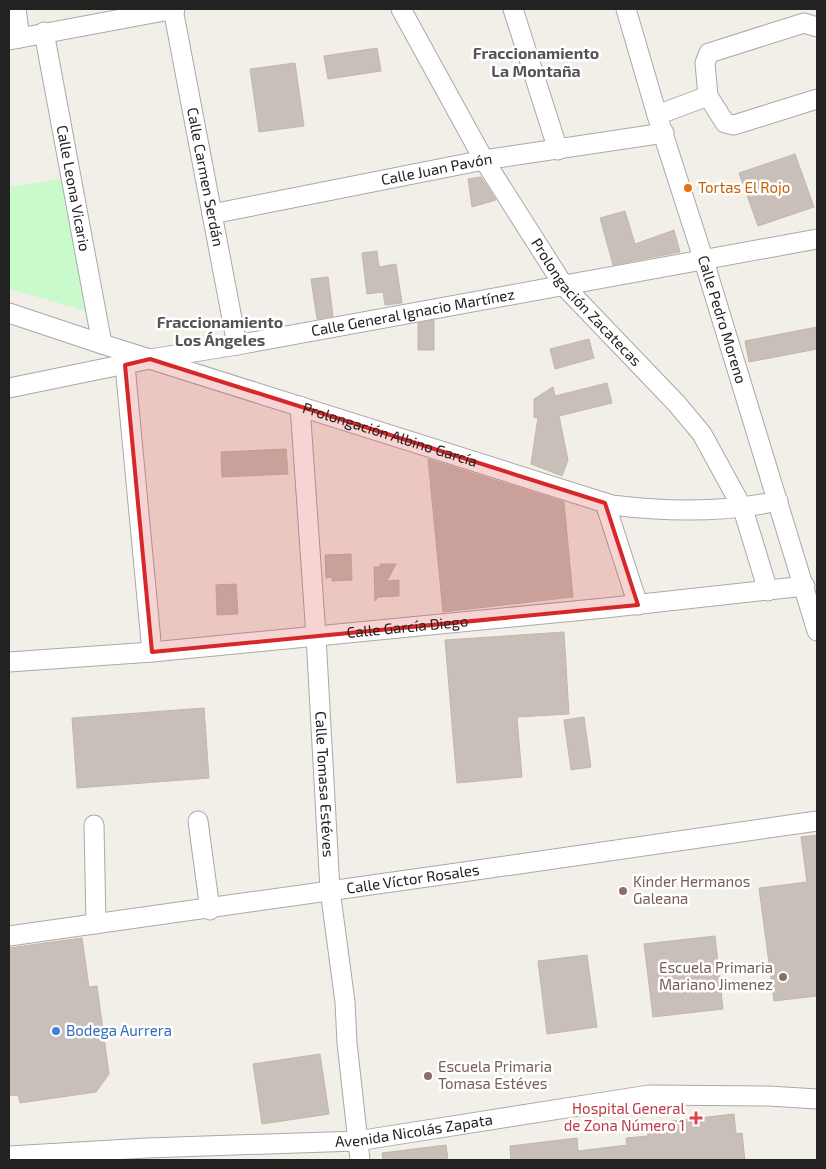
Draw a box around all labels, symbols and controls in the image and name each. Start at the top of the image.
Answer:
district label: Fraccionamiento La Montaña [473,43,599,80]
street label: Calle Carmen Serdán [184,106,228,248]
street label: Calle Leona Vicario [53,123,95,253]
street label: Calle Juan Pavón [379,149,493,188]
place label: Tortas El Rojo [698,178,790,197]
marker: Tortas El Rojo [682,182,694,194]
street label: Prolongación Zacatecas [528,234,646,369]
street label: Calle Pedro Moreno [695,253,751,386]
street label: Calle General Ignacio Martínez [310,284,516,339]
district label: Fraccionamiento Los Ángeles [157,312,283,349]
street label: Prolongación Albino García [301,398,480,470]
street label: Calle García Diego [346,611,469,641]
street label: Calle Tomasa Estéves [312,711,338,858]
street label: Calle Víctor Rosales [345,860,481,897]
place label: Kinder Hermanos Galeana [633,872,750,907]
marker: Kinder Hermanos Galeana [617,885,629,897]
place label: Escuela Primaria Mariano Jimenez [659,958,773,993]
marker: Escuela Primaria Mariano Jimenez [777,971,789,983]
place label: Bodega Aurrera [66,1021,172,1039]
marker: Bodega Aurrera [50,1025,62,1037]
place label: Escuela Primaria Tomasa Estéves [438,1057,552,1092]
marker: Escuela Primaria Tomasa Estéves [422,1070,434,1082]
place label: Hospital General de Zona Número 1 [564,1099,686,1134]
street label: Avenida Nicolás Zapata [335,1110,494,1150]
marker: Hospital General de Zona Número 1 [689,1111,703,1125]

